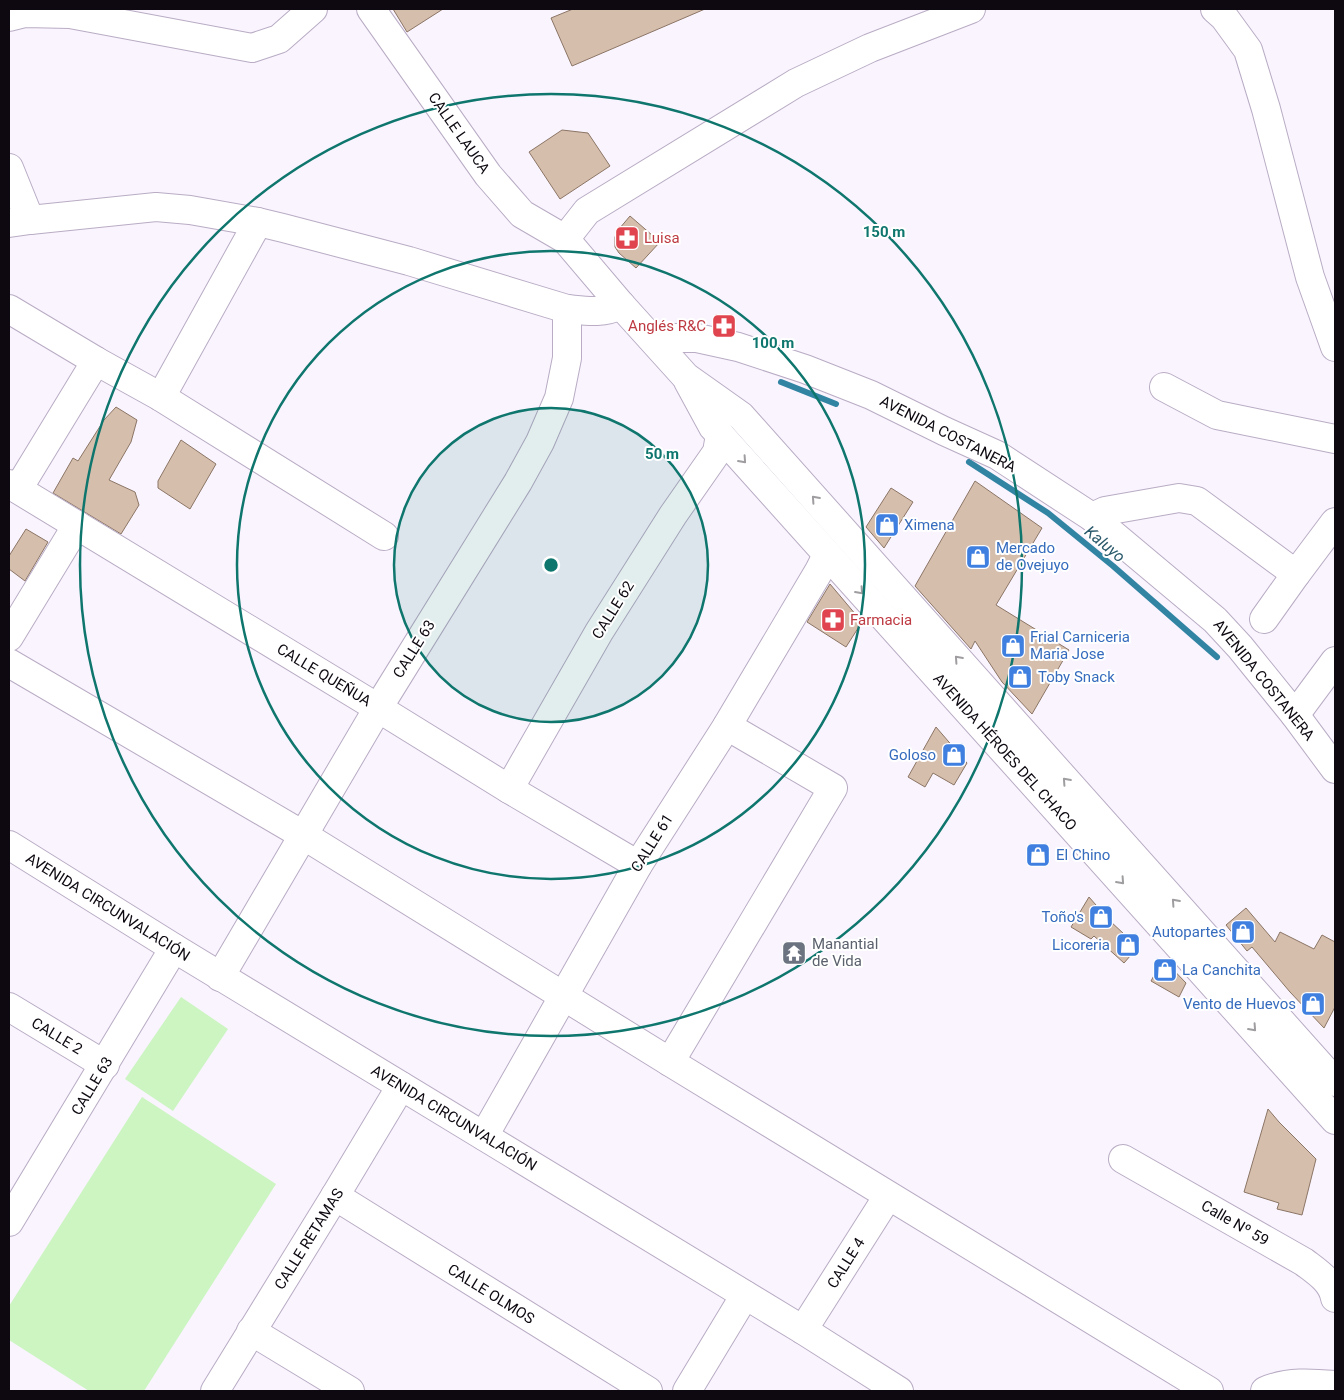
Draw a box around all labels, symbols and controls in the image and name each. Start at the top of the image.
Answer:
street label: CALLE LAUCA [424,89,494,177]
text: 150 m [863,223,905,241]
pharmacy icon: Luisa [614,225,640,251]
place label: Luisa [644,229,680,247]
pharmacy icon: Anglés R&C [711,313,737,339]
place label: Anglés R&C [628,317,706,335]
text: 100 m [752,334,794,352]
street label: AVENIDA COSTANERA [877,392,1019,476]
text: 50 m [645,445,679,463]
one-way arrow [737,454,746,463]
one-way arrow [812,496,821,505]
shop icon: Ximena [874,512,900,538]
place label: Ximena [904,516,955,534]
water label: Kaluyo [1081,522,1129,566]
place label: Mercado de Ovejuyo [996,539,1069,574]
shop icon: Mercado de Ovejuyo [965,544,991,570]
centre of rings [542,556,560,574]
street label: CALLE 62 [588,578,638,642]
one-way arrow [854,586,863,595]
pharmacy icon: Farmacia [820,607,846,633]
place label: Farmacia [850,611,912,629]
street label: AVENIDA COSTANERA [1210,616,1319,744]
street label: CALLE 63 [389,617,439,681]
place label: Frial Carniceria Maria Jose [1030,628,1130,663]
shop icon: Frial Carniceria Maria Jose [1000,633,1026,659]
street label: CALLE QUEÑUA [274,640,374,710]
one-way arrow [955,656,964,665]
shop icon: Toby Snack [1007,664,1033,690]
place label: Toby Snack [1038,668,1115,686]
street label: AVENIDA HÉROES DEL CHACO [929,670,1081,834]
shop icon: Goloso [941,742,967,768]
place label: Goloso [889,746,936,764]
one-way arrow [1063,777,1072,786]
street label: CALLE 61 [627,811,677,875]
shop icon: El Chino [1025,842,1051,868]
place label: El Chino [1056,846,1110,864]
street label: AVENIDA CIRCUNVALACIÓN [23,849,193,965]
one-way arrow [1115,875,1124,884]
one-way arrow [1171,898,1180,907]
shop icon: Toño's [1088,904,1114,930]
place label: Toño's [1042,908,1084,926]
shop icon: Autopartes [1230,919,1256,945]
place label: Autopartes [1152,923,1226,941]
shop icon: Licoreria [1115,932,1141,958]
place label: Manantial de Vida [812,935,878,970]
place label: Licoreria [1052,936,1110,954]
temple icon: Manantial de Vida [781,940,807,966]
shop icon: La Canchita [1152,957,1178,983]
place label: La Canchita [1182,961,1261,979]
shop icon: Vento de Huevos [1300,991,1326,1017]
place label: Vento de Huevos [1183,995,1296,1013]
street label: CALLE 2 [28,1014,86,1058]
one-way arrow [1247,1022,1256,1031]
street label: CALLE 63 [68,1054,116,1118]
street label: AVENIDA CIRCUNVALACIÓN [368,1061,540,1175]
street label: CALLE RETAMAS [271,1185,347,1293]
street label: Calle Nº 59 [1198,1196,1272,1250]
street label: CALLE 4 [823,1234,869,1292]
street label: CALLE OLMOS [444,1260,538,1328]

